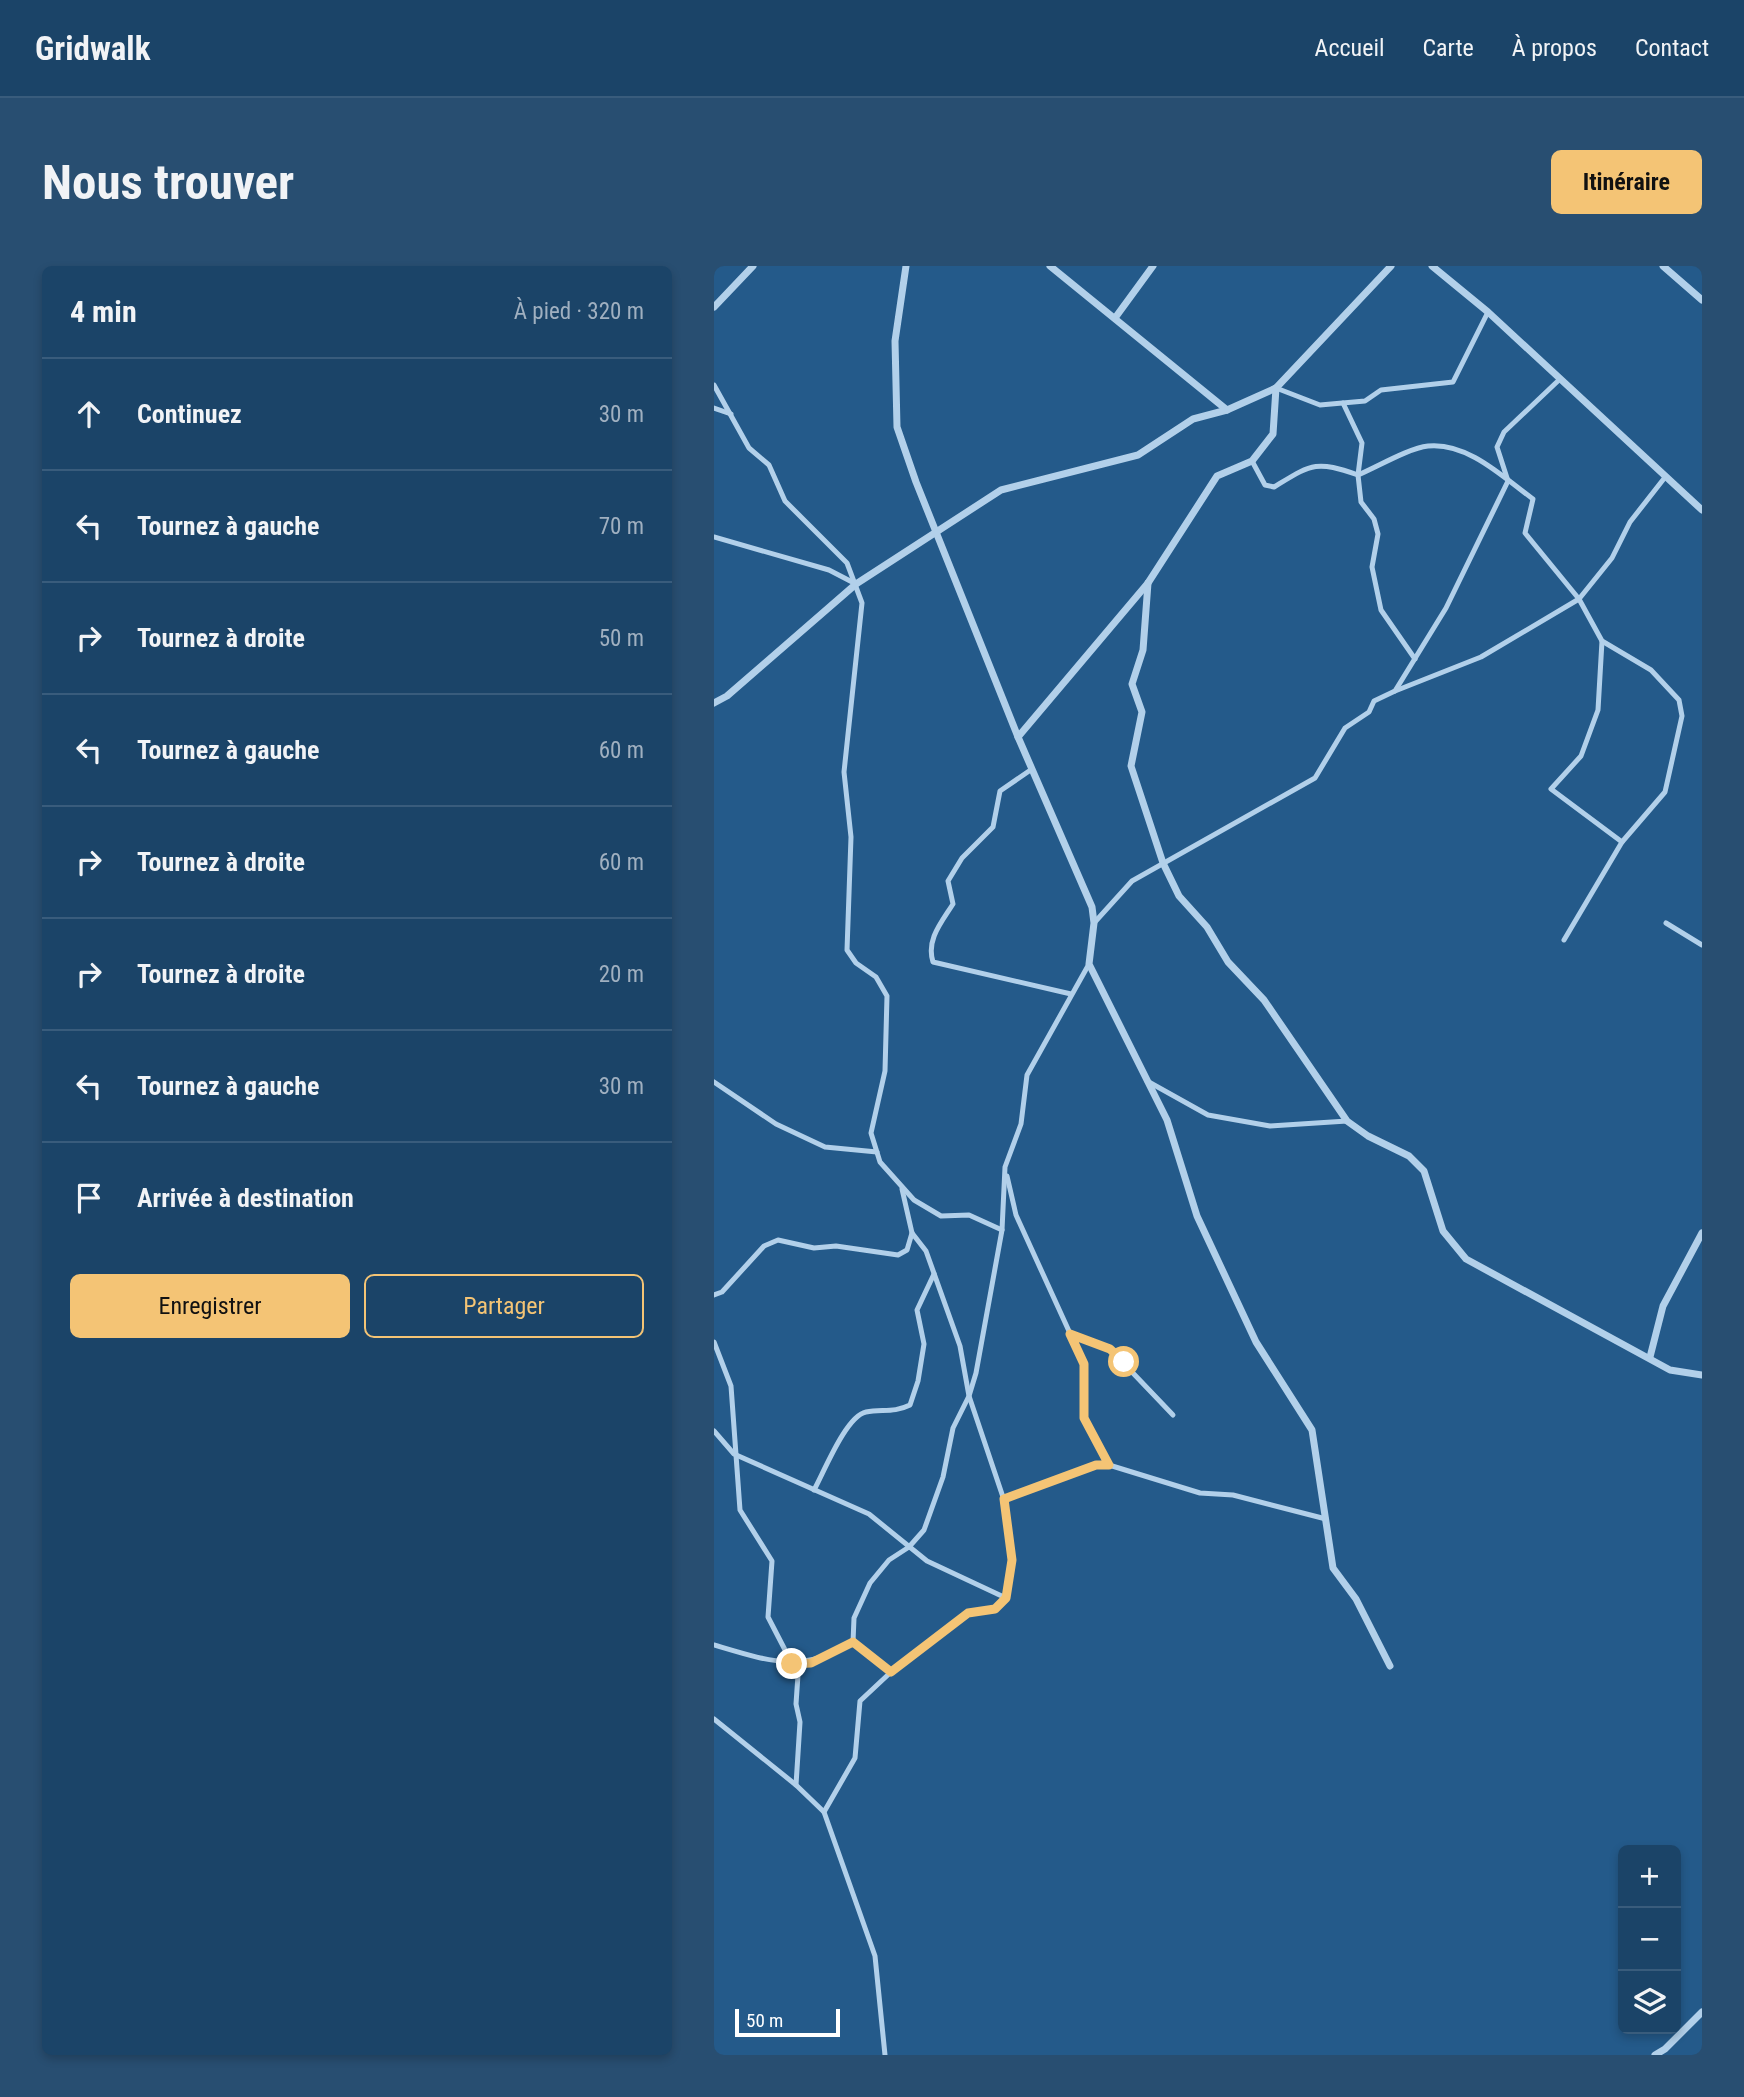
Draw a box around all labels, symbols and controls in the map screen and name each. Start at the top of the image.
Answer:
text: Gridwalk [35,29,150,68]
text: Accueil [1315,34,1384,62]
text: Carte [1422,34,1474,62]
text: À propos [1512,34,1597,62]
text: Contact [1635,34,1709,62]
button: Itinéraire [1551,150,1702,214]
text: Nous trouver [42,154,294,211]
text: 4 min [70,294,137,329]
text: À pied · 320 m [514,298,644,325]
icon: ahead [70,395,108,433]
text: Continuez [137,399,242,429]
text: 30 m [599,401,644,428]
icon: left [70,507,108,545]
text: Tournez à gauche [137,511,319,541]
text: 70 m [599,513,644,540]
icon: right [70,619,108,657]
text: Tournez à droite [137,623,305,653]
text: 50 m [599,625,644,652]
icon: left [70,731,108,769]
text: Tournez à gauche [137,735,319,765]
text: 60 m [599,737,644,764]
icon: right [70,843,108,881]
text: Tournez à droite [137,847,305,877]
text: 60 m [599,849,644,876]
icon: right [70,955,108,993]
text: Tournez à droite [137,959,305,989]
text: 20 m [599,961,644,988]
icon: left [70,1067,108,1105]
text: Tournez à gauche [137,1071,319,1101]
text: 30 m [599,1073,644,1100]
icon: arrive [70,1179,108,1217]
text: Arrivée à destination [137,1183,354,1213]
button: Enregistrer [70,1274,350,1338]
button: Partager [364,1274,644,1338]
route start [1108,1346,1139,1377]
route end [776,1648,807,1679]
map controls [1618,1845,1681,2034]
button: + [1618,1845,1681,1908]
button: − [1618,1908,1681,1971]
button: layers [1618,1971,1681,2034]
scale bar [735,2006,840,2038]
text: 50 m [746,2009,783,2032]

